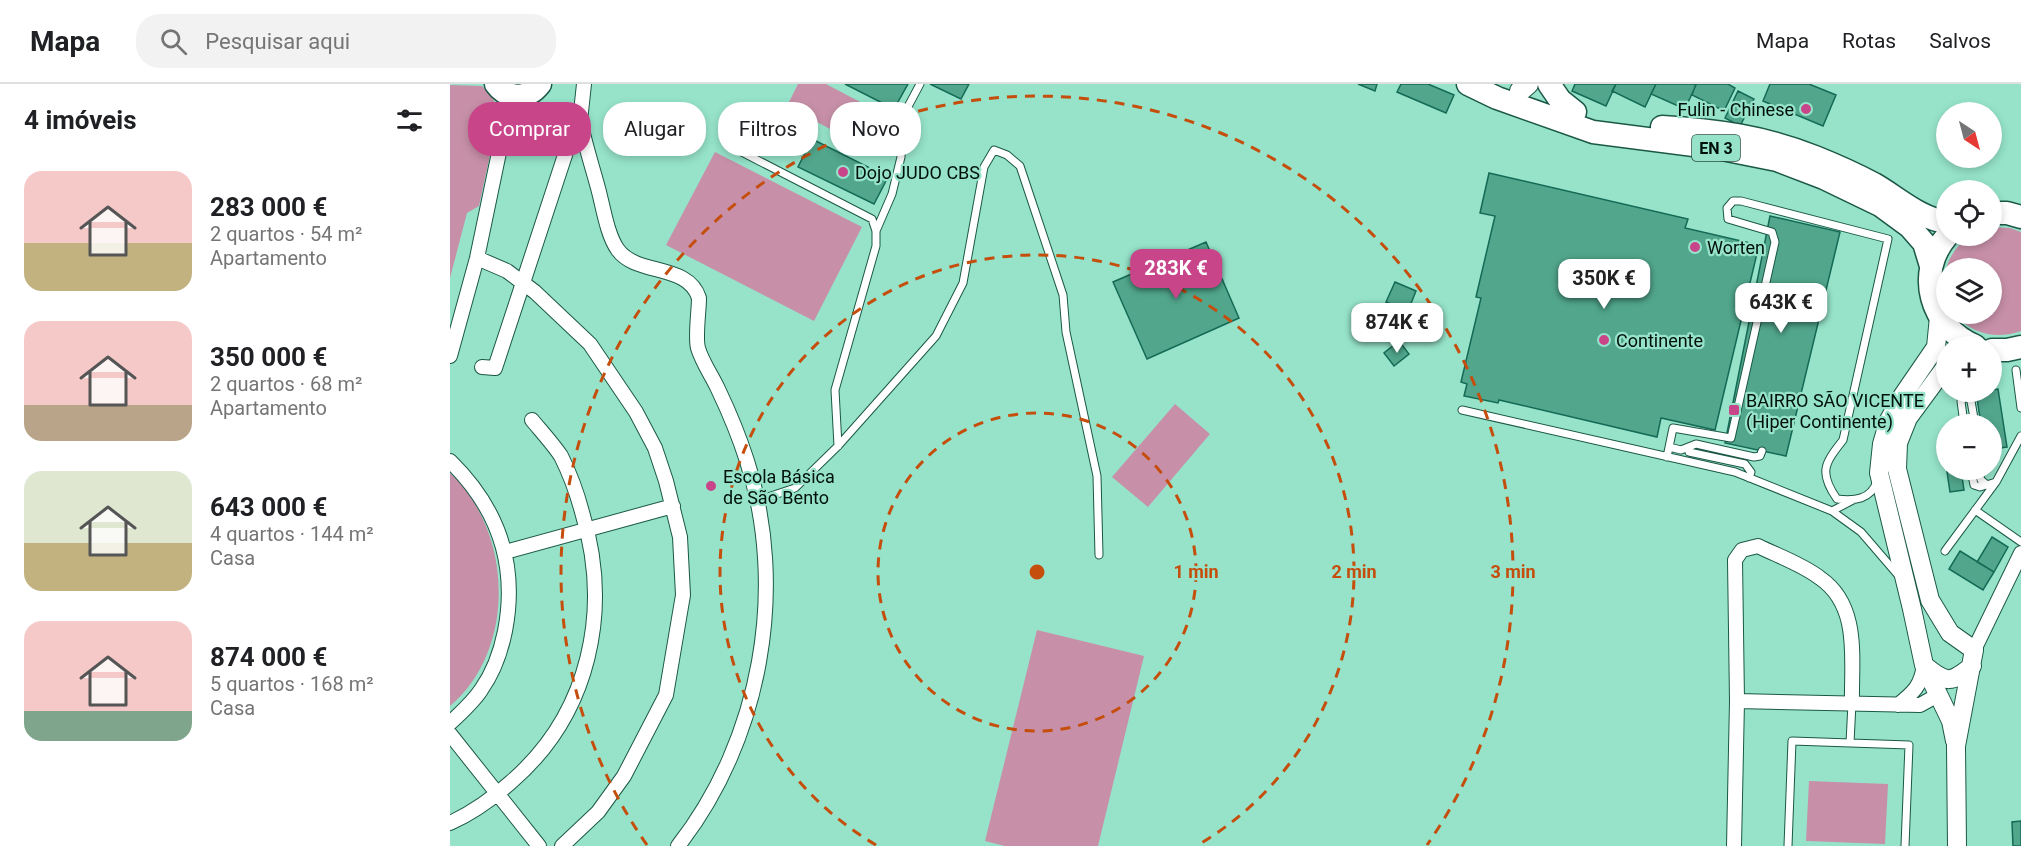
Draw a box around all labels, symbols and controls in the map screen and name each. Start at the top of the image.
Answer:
search box [136,14,556,68]
text: Mapa [30,25,100,58]
icon: search [157,25,190,58]
text: Pesquisar aqui [205,29,350,54]
text: Mapa [1756,29,1809,53]
text: Rotas [1842,29,1896,53]
text: Salvos [1929,29,1991,53]
place label: Fulin - Chinese [1677,99,1794,120]
chip: Comprar [468,102,591,156]
chip: Alugar [603,102,706,156]
chip: Filtros [718,102,818,156]
chip: Novo [830,102,921,156]
marker: Fulin - Chinese [1799,102,1813,116]
north arrow [1936,102,2002,168]
map controls [1936,102,2002,480]
icon: filters [393,104,426,137]
text: 4 imóveis [24,105,137,135]
road number: EN 3 [1692,135,1740,161]
place label: Dojo JUDO CBS [855,162,980,183]
marker: Dojo JUDO CBS [836,165,850,179]
button: locate [1936,180,2002,246]
text: 283 000 € [210,192,327,222]
icon: home [72,195,144,267]
text: 2 quartos · 54 m² [210,222,362,246]
place label: Worten [1707,237,1765,258]
marker: Worten [1688,240,1702,254]
text: Apartamento [210,246,327,270]
pin: 283K € [1127,249,1225,300]
text: 283K € [1144,256,1208,280]
button: layers [1936,258,2002,324]
pin: 350K € [1555,259,1653,310]
text: 350K € [1572,266,1636,290]
pin: 643K € [1732,283,1830,334]
text: 643K € [1749,290,1813,314]
pin: 874K € [1348,303,1446,354]
text: 874K € [1365,310,1429,334]
place label: Continente [1616,330,1703,351]
marker: Continente [1597,333,1611,347]
button: + [1936,336,2002,402]
text: 350 000 € [210,342,327,372]
icon: home [72,345,144,417]
text: 2 quartos · 68 m² [210,372,362,396]
place label: BAIRRO SÃO VICENTE (Hiper Continente) [1746,390,1924,433]
text: Apartamento [210,396,327,420]
marker: BAIRRO SÃO VICENTE (Hiper Continente) [1727,403,1741,417]
button: − [1936,414,2002,480]
place label: Escola Básica de São Bento [723,466,835,508]
marker: Escola Básica de São Bento [704,479,718,493]
text: 643 000 € [210,492,327,522]
icon: home [72,495,144,567]
text: 4 quartos · 144 m² [210,522,374,546]
text: Casa [210,546,255,570]
text: 1 min [1173,561,1219,582]
text: 2 min [1331,561,1377,582]
text: 3 min [1490,561,1536,582]
centre of rings [1027,562,1047,582]
text: 874 000 € [210,642,327,672]
icon: home [72,645,144,717]
text: 5 quartos · 168 m² [210,672,374,696]
text: Casa [210,696,255,720]

